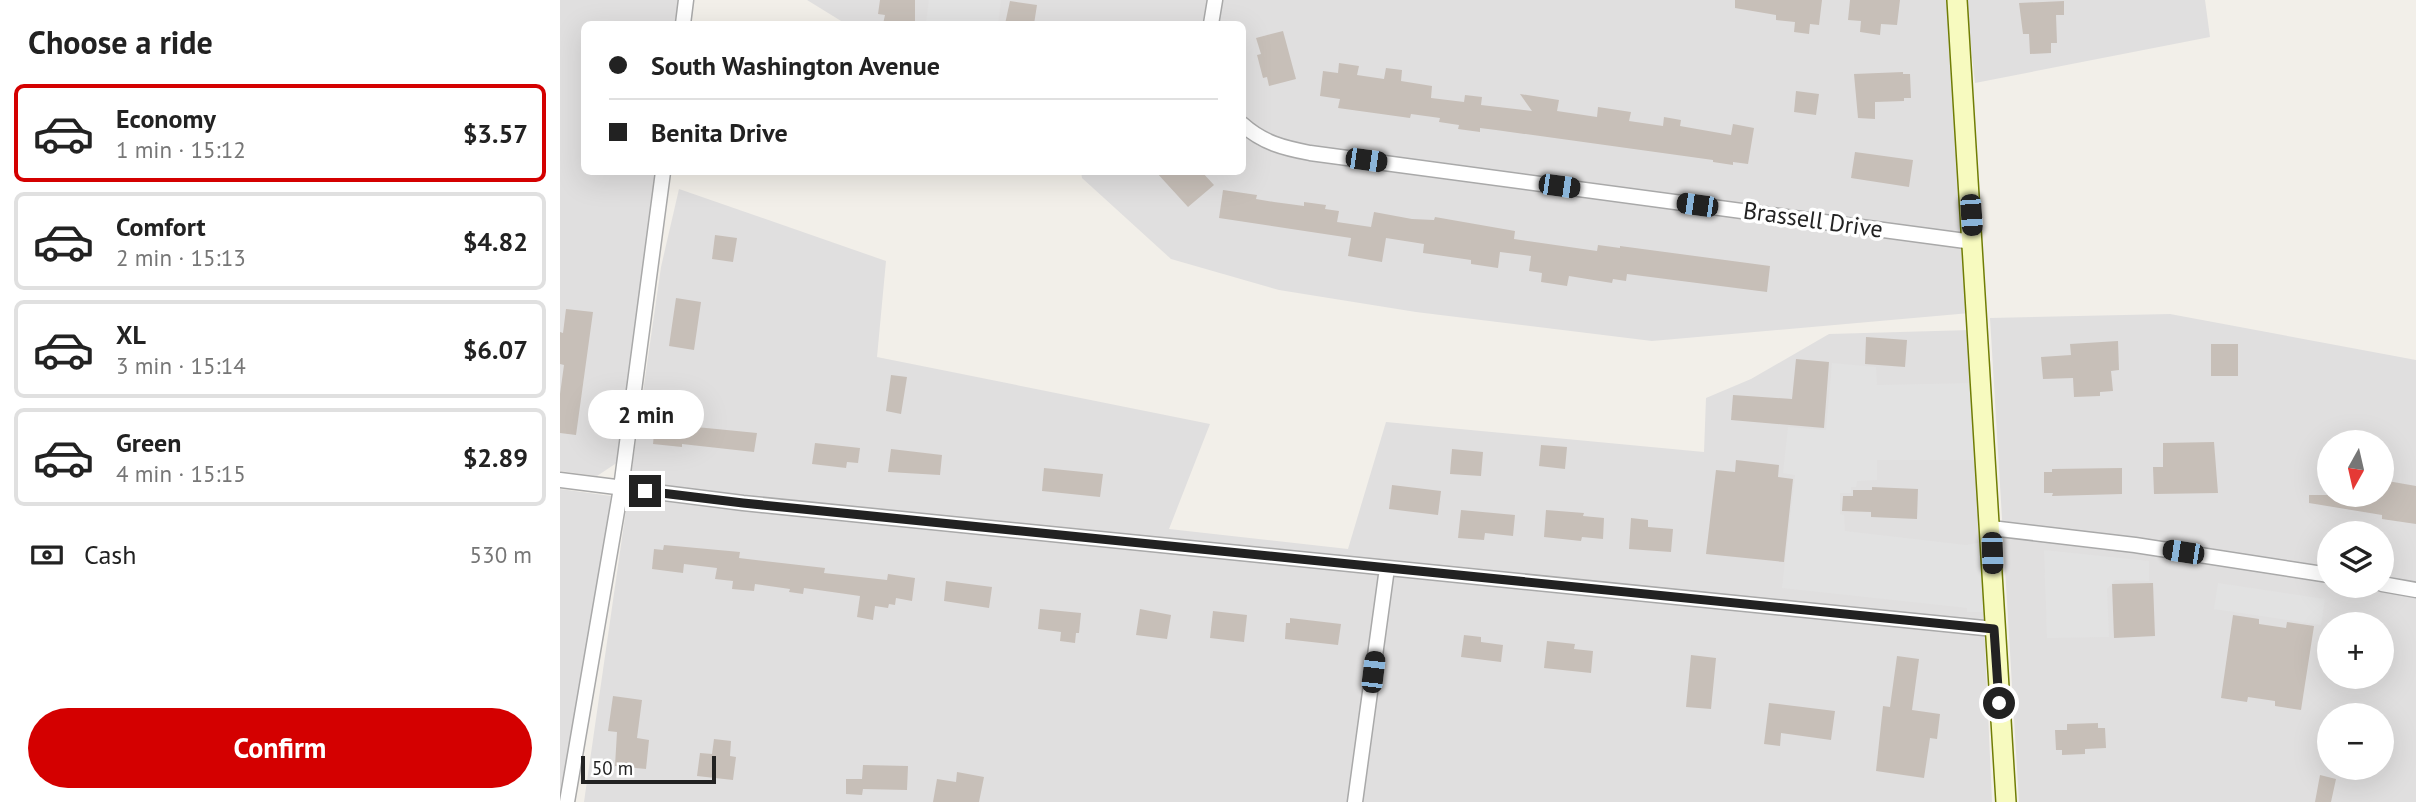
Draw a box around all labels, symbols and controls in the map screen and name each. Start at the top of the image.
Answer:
text: Choose a ride [28,21,213,63]
text: South Washington Avenue [651,49,940,82]
icon: car [32,102,95,165]
text: Economy [116,102,216,135]
text: Benita Drive [651,116,788,149]
text: $3.57 [463,117,528,150]
text: 1 min · 15:12 [116,135,246,164]
car [1344,147,1389,173]
car [1537,173,1582,199]
car [1675,192,1720,218]
car [1960,193,1983,237]
street label: Brassell Drive [1741,194,1885,245]
icon: car [32,210,95,273]
text: Comfort [116,210,206,243]
text: $4.82 [463,225,528,258]
text: 2 min · 15:13 [116,243,246,272]
icon: car [32,318,95,381]
text: XL [116,318,146,351]
text: $6.07 [463,333,528,366]
text: 3 min · 15:14 [116,351,246,380]
callout: 2 min [587,390,703,438]
text: 2 min [618,400,674,429]
icon: car [32,426,95,489]
text: Green [116,426,181,459]
north arrow [2317,430,2394,508]
map controls [2317,430,2394,780]
text: $2.89 [463,441,528,474]
text: 4 min · 15:15 [116,459,246,488]
route end [629,475,661,507]
button: layers [2317,521,2394,598]
car [1981,532,2004,574]
icon: cash [28,536,66,574]
text: Cash [84,538,136,571]
car [2161,538,2206,566]
text: 530 m [470,540,532,569]
button: + [2317,612,2394,689]
car [1361,650,1386,694]
route start [1983,687,2015,719]
button: − [2317,703,2394,780]
button: Confirm [28,708,532,788]
scale bar [581,753,716,785]
text: 50 m [592,756,633,780]

